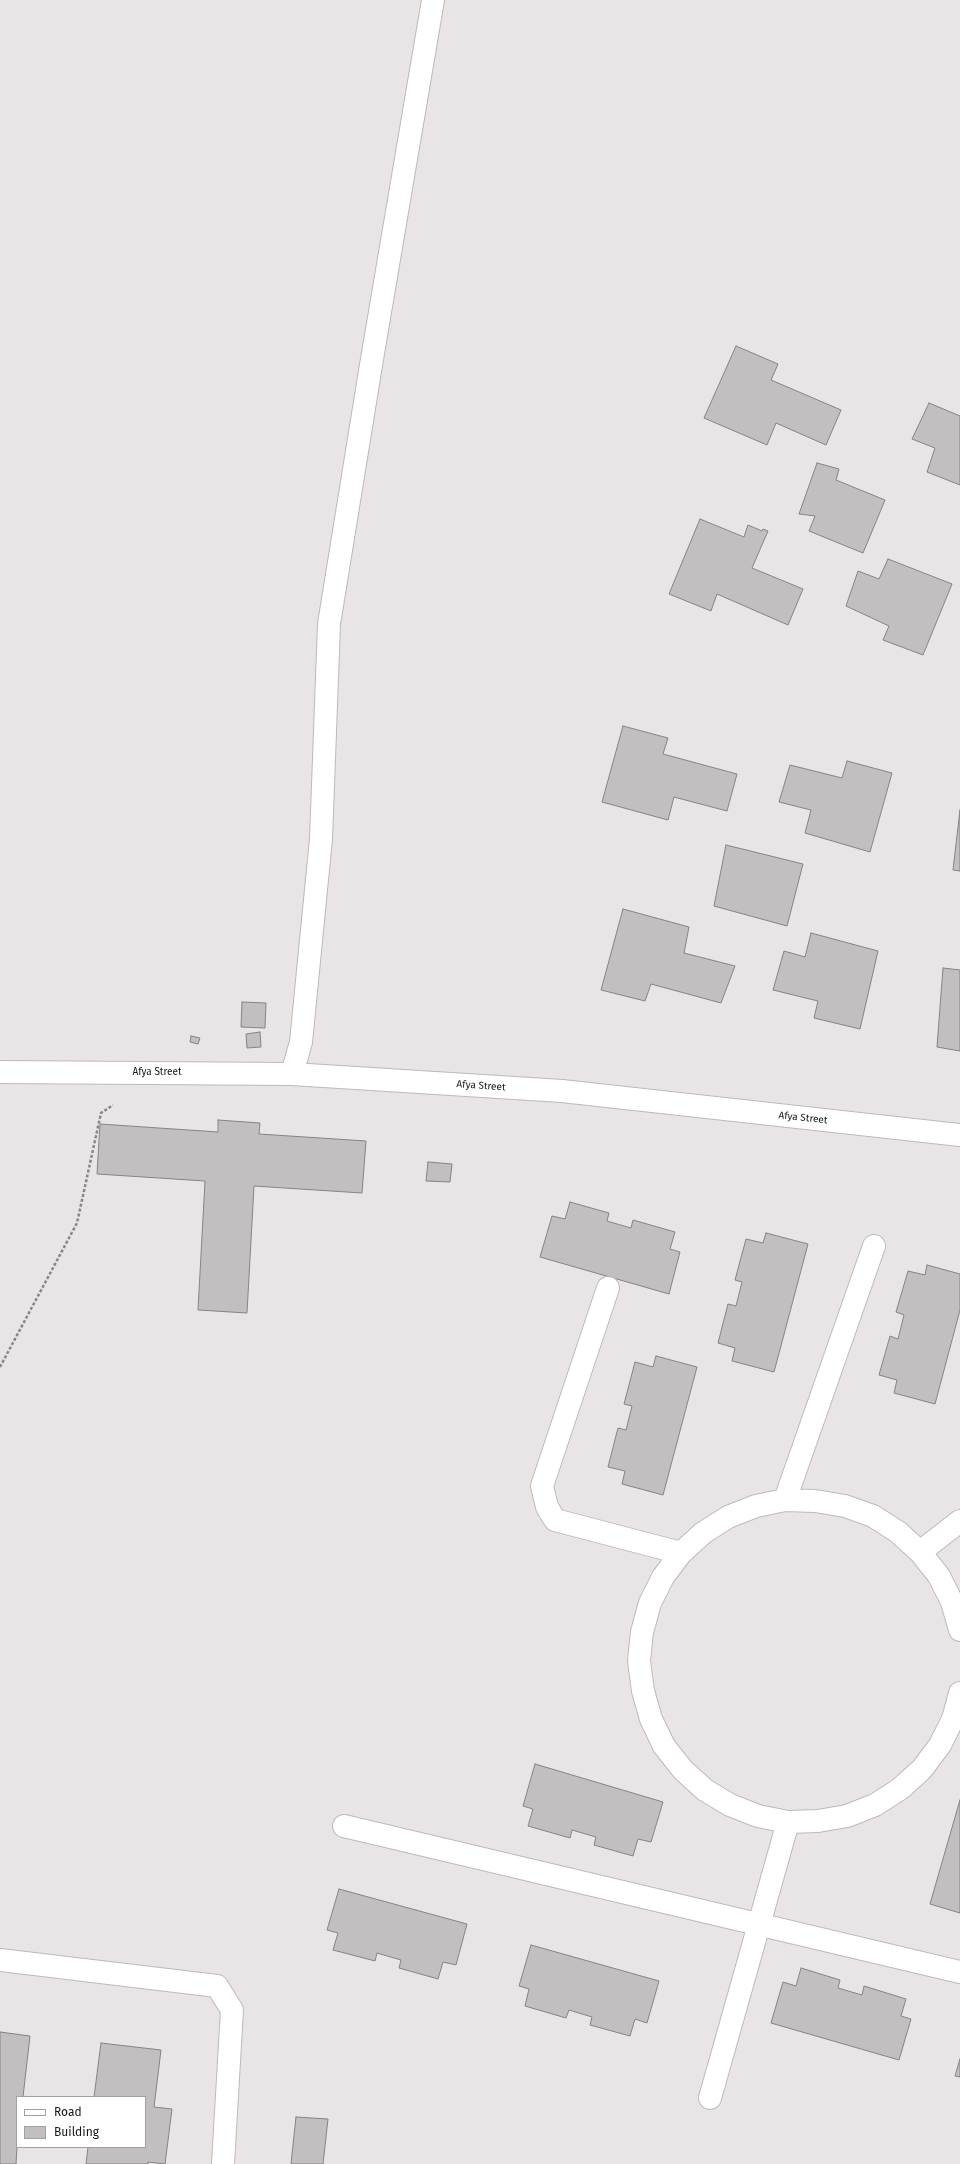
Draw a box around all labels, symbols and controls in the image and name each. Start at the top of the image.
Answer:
street label: Afya Street [132,1066,182,1078]
street label: Afya Street [456,1078,506,1094]
street label: Afya Street [778,1109,828,1127]
legend [16,2096,146,2148]
text: Road [54,2105,82,2119]
text: Building [54,2125,99,2139]

